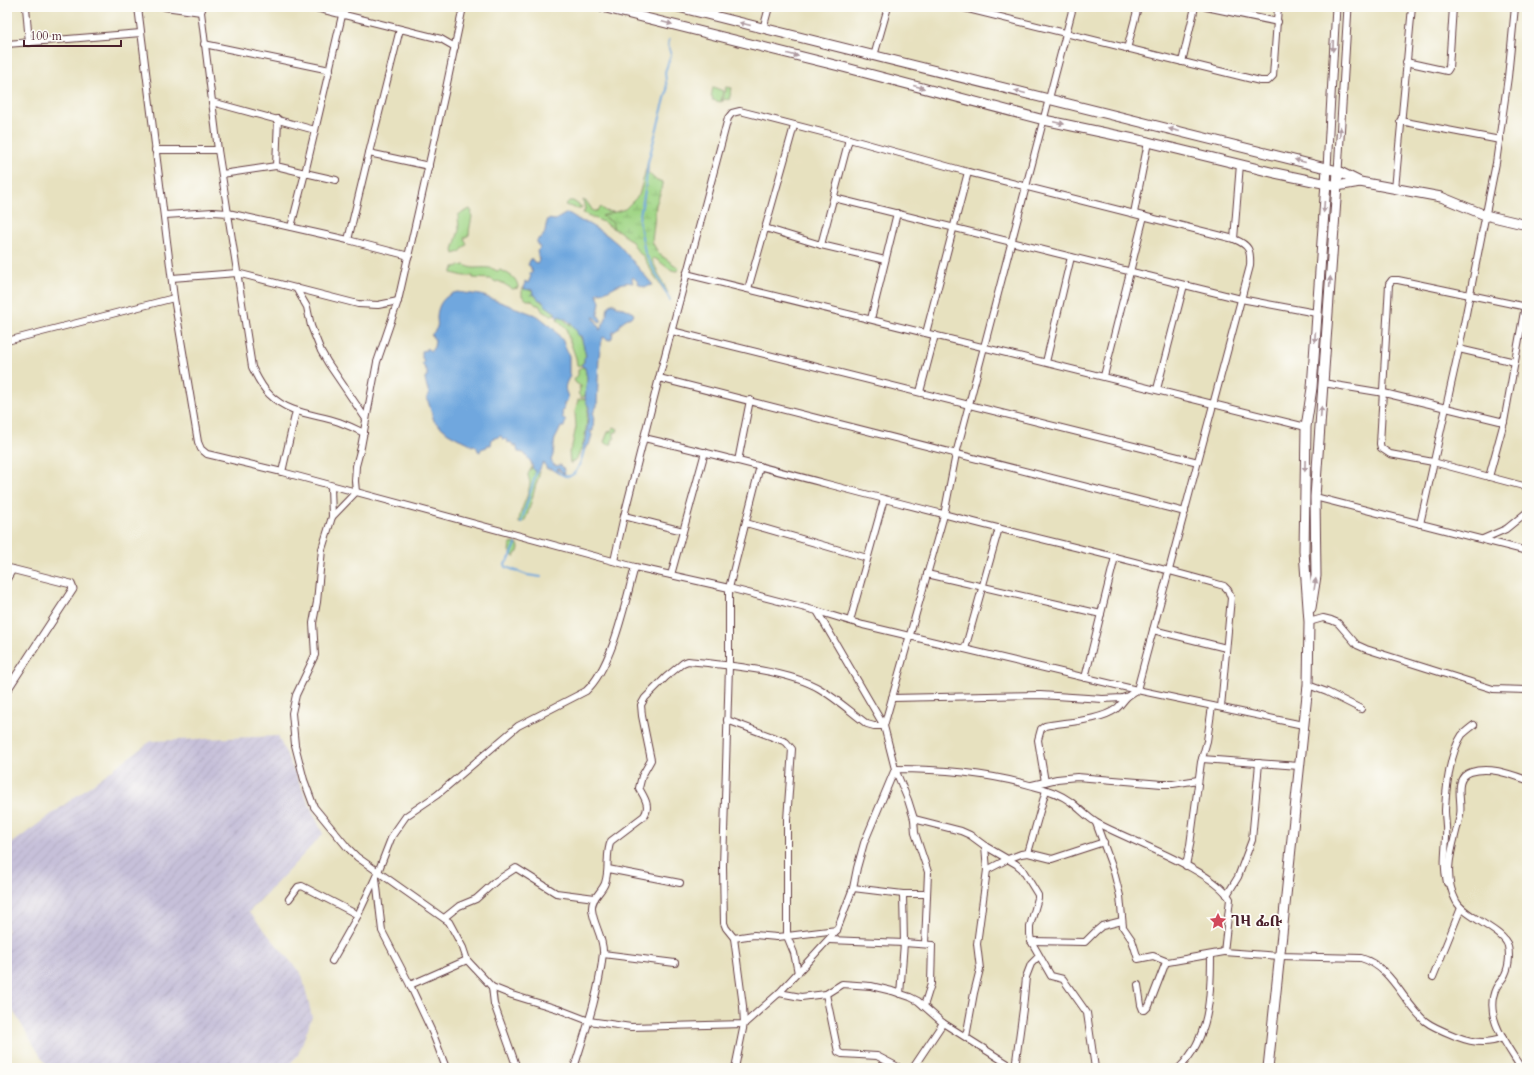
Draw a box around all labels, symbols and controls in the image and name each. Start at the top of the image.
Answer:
one-way arrow [662,20,674,26]
one-way arrow [739,21,751,27]
scale bar [24,22,121,48]
text: 100 m [30,28,63,44]
one-way arrow [1330,40,1337,52]
one-way arrow [787,52,800,58]
one-way arrow [914,84,926,90]
one-way arrow [1014,89,1027,95]
one-way arrow [1053,120,1065,126]
one-way arrow [1337,126,1344,138]
one-way arrow [1168,127,1180,133]
one-way arrow [1294,158,1306,164]
one-way arrow [1321,201,1327,213]
one-way arrow [1327,276,1334,288]
one-way arrow [1311,331,1318,343]
one-way arrow [1317,406,1324,418]
one-way arrow [1302,460,1309,472]
one-way arrow [1312,577,1318,590]
place icon: ገዛ ፌቡ [1208,911,1228,931]
place label: ገዛ ፌቡ [1231,911,1283,931]

